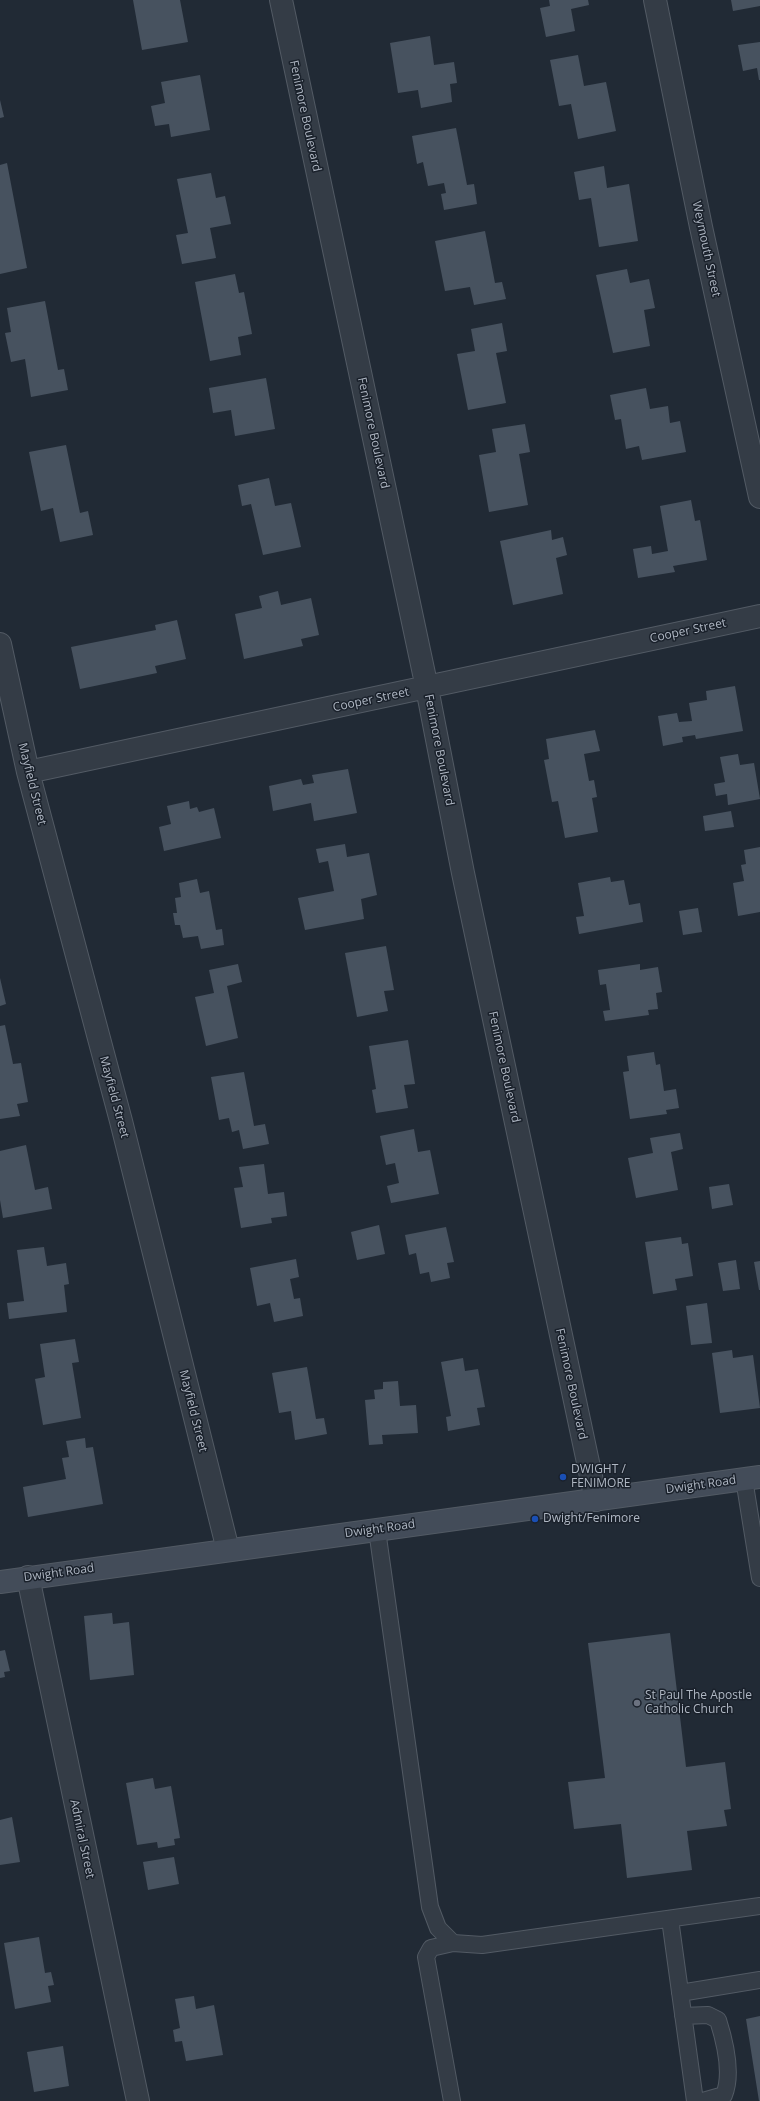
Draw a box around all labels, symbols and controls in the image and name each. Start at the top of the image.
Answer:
street label: Fenimore Boulevard [286,59,324,173]
street label: Weymouth Street [689,200,723,298]
street label: Fenimore Boulevard [354,376,392,490]
street label: Cooper Street [649,616,727,646]
street label: Cooper Street [332,685,410,715]
street label: Fenimore Boulevard [421,693,457,807]
street label: Mayfield Street [15,741,49,827]
street label: Fenimore Boulevard [485,1010,523,1124]
street label: Mayfield Street [96,1054,132,1140]
street label: Fenimore Boulevard [552,1327,590,1441]
street label: Mayfield Street [176,1368,210,1454]
place label: DWIGHT / FENIMORE [571,1463,630,1491]
marker: DWIGHT / FENIMORE [558,1472,568,1482]
street label: Dwight Road [665,1473,737,1497]
place label: Dwight/Fenimore [543,1512,640,1526]
marker: Dwight/Fenimore [530,1514,540,1524]
street label: Dwight Road [344,1517,416,1541]
street label: Dwight Road [23,1561,95,1585]
place label: St Paul The Apostle Catholic Church [645,1689,752,1717]
marker: St Paul The Apostle Catholic Church [632,1698,642,1708]
street label: Admiral Street [67,1798,97,1880]

